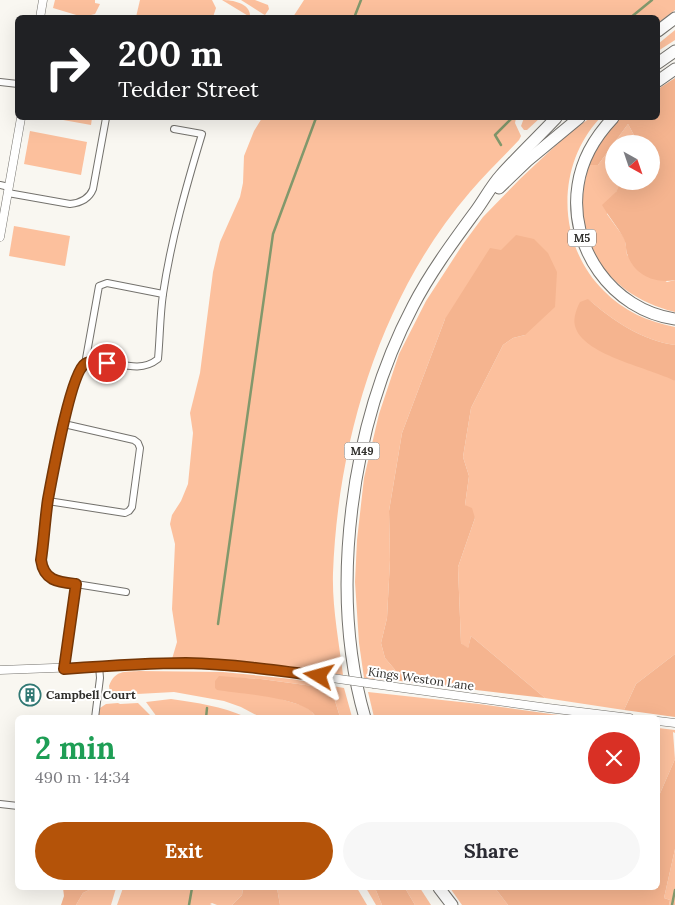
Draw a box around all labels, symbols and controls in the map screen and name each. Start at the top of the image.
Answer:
text: 200 m [118,31,223,76]
icon: right [35,35,100,100]
text: Tedder Street [118,75,259,103]
north arrow [605,135,660,190]
map controls [605,135,660,190]
road number: M5 [568,230,596,247]
pin [86,342,128,384]
icon: arrive [93,349,121,377]
road number: M49 [344,442,380,460]
position arrow [292,649,344,701]
street label: Kings Weston Lane [367,664,476,693]
building icon: Campbell Court [18,683,42,707]
place label: Campbell Court [46,687,137,702]
text: 2 min [35,729,115,767]
button: close [588,732,640,784]
text: 490 m · 14:34 [35,767,130,787]
button: Exit [35,822,333,880]
button: Share [343,822,640,880]

